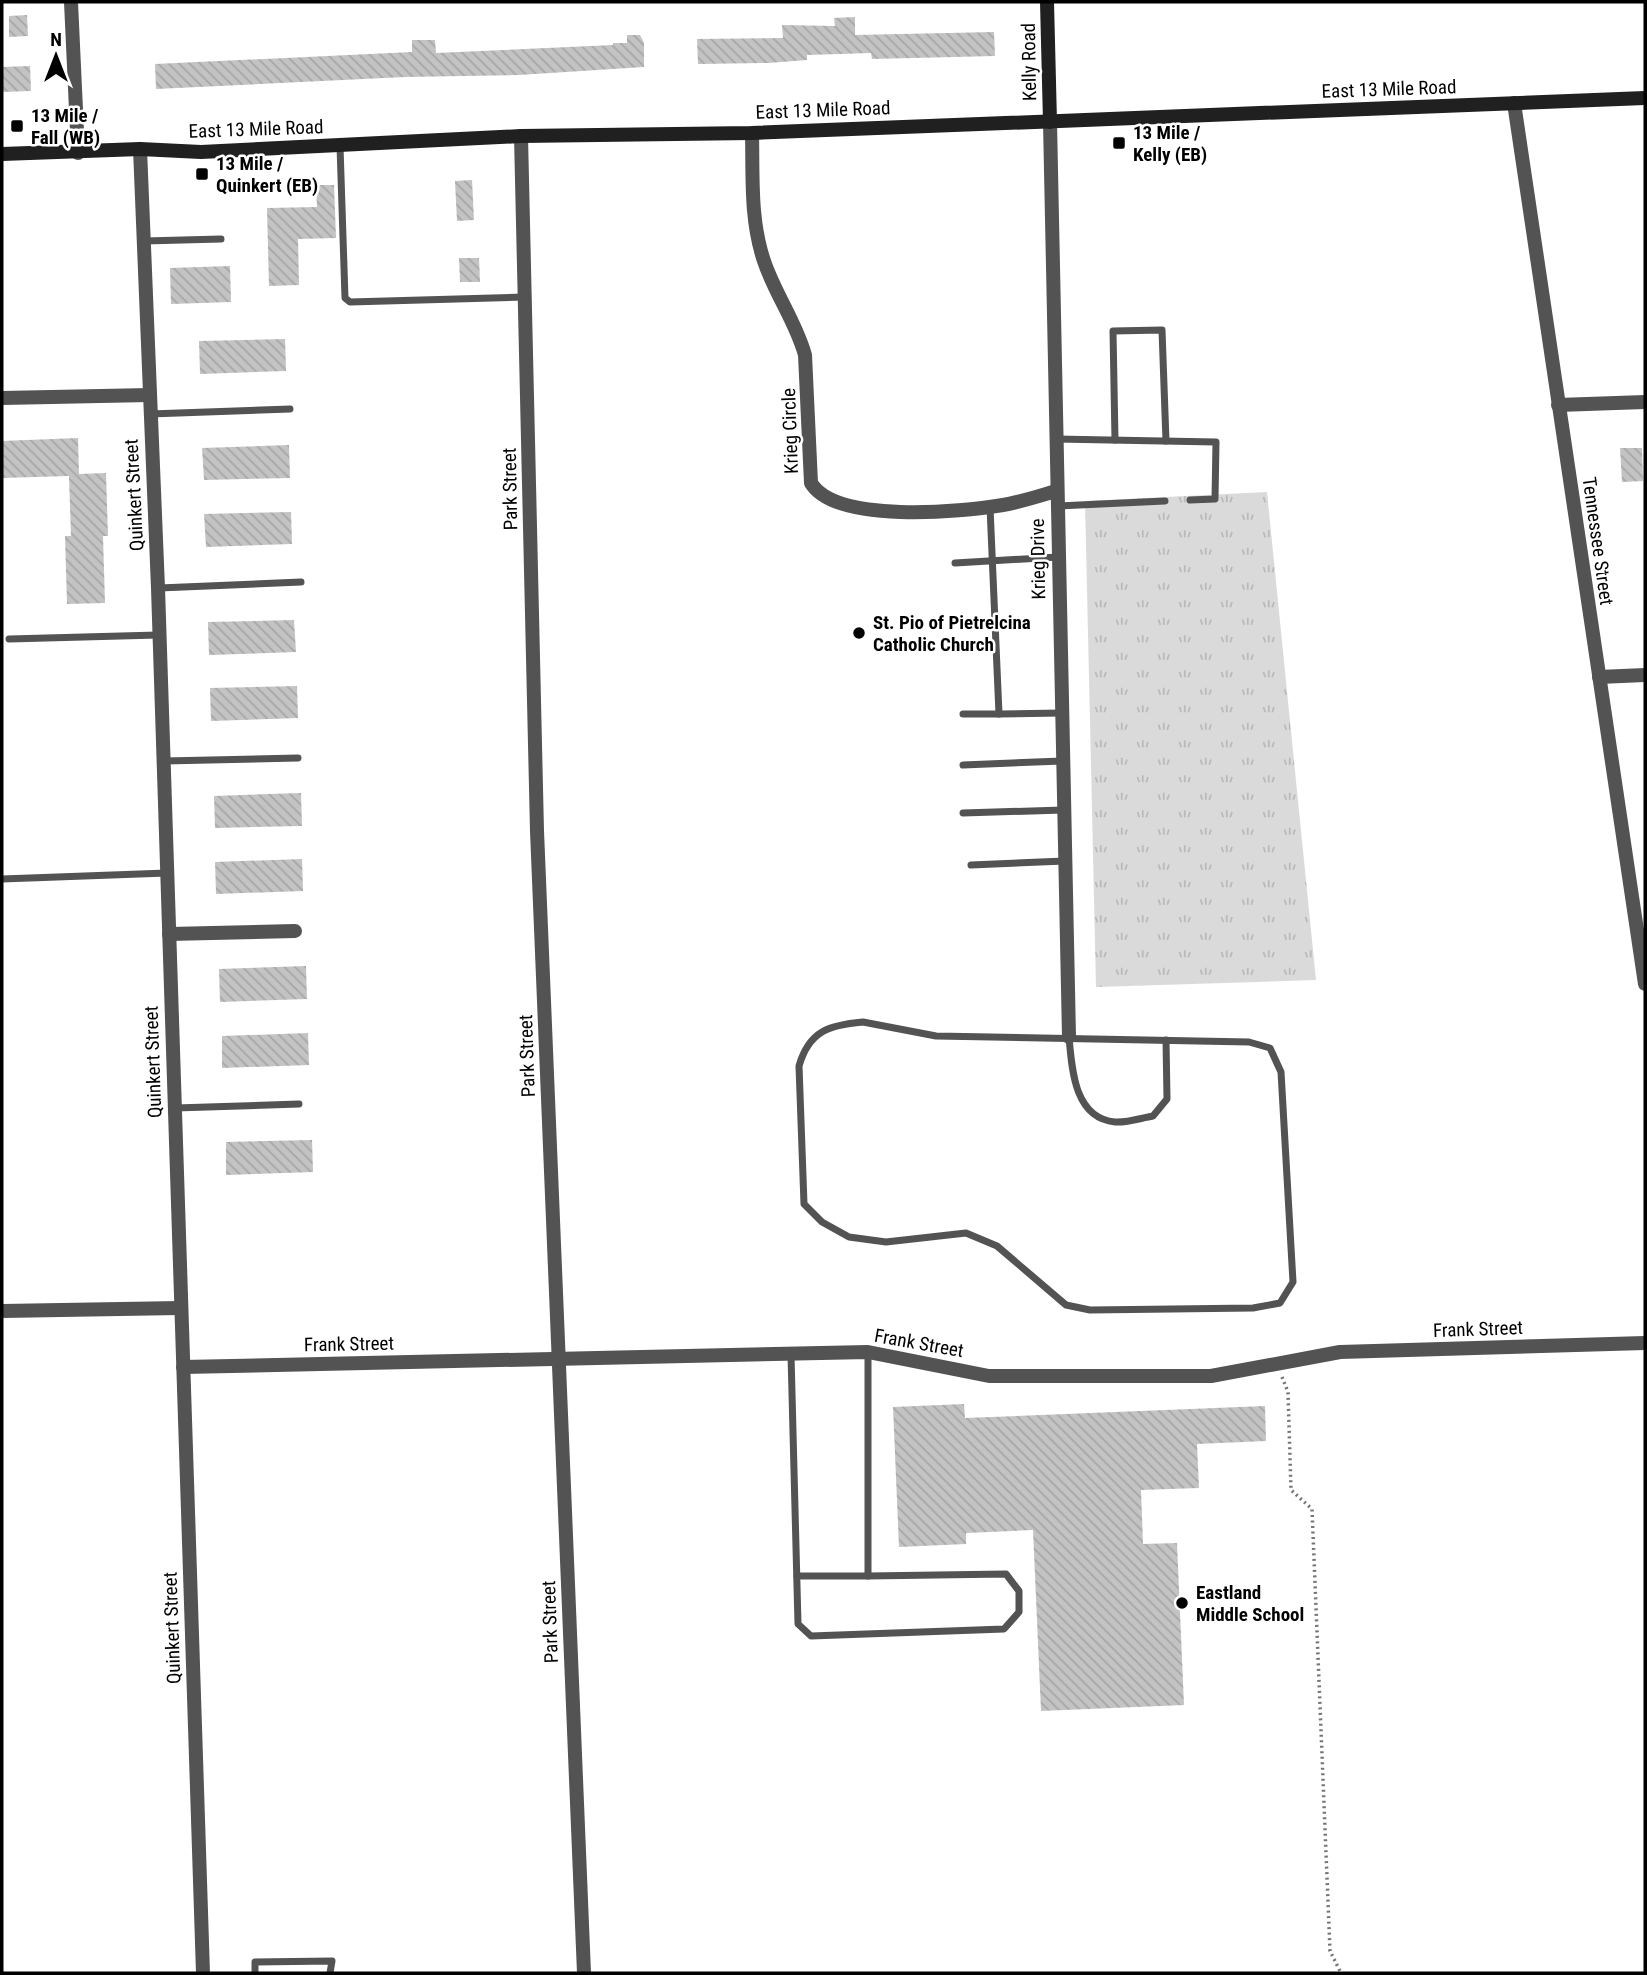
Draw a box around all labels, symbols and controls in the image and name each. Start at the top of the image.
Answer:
north arrow [21,21,91,91]
street label: Kelly Road [1017,23,1041,101]
text: N [50,28,62,51]
street label: East 13 Mile Road [1321,75,1457,103]
street label: East 13 Mile Road [755,96,891,124]
place label: 13 Mile / Fall (WB) [31,104,100,149]
street label: East 13 Mile Road [188,115,324,143]
marker: 13 Mile / Fall (WB) [9,118,25,134]
place label: 13 Mile / Kelly (EB) [1133,121,1207,166]
marker: 13 Mile / Kelly (EB) [1111,135,1127,151]
place label: 13 Mile / Quinkert (EB) [216,152,318,197]
marker: 13 Mile / Quinkert (EB) [194,166,210,182]
street label: Krieg Circle [777,388,803,474]
street label: Quinkert Street [120,438,148,552]
street label: Park Street [498,447,522,531]
street label: Tennessee Street [1578,475,1618,607]
street label: Krieg Drive [1026,518,1050,600]
place label: St. Pio of Pietrelcina Catholic Church [873,611,1031,656]
marker: St. Pio of Pietrelcina Catholic Church [851,625,867,641]
street label: Quinkert Street [140,1006,166,1118]
street label: Park Street [514,1014,540,1098]
street label: Frank Street [1433,1316,1523,1342]
street label: Frank Street [873,1324,965,1362]
street label: Frank Street [304,1332,394,1356]
street label: Quinkert Street [159,1572,185,1684]
street label: Park Street [537,1580,563,1664]
place label: Eastland Middle School [1196,1581,1304,1626]
marker: Eastland Middle School [1174,1595,1190,1611]

